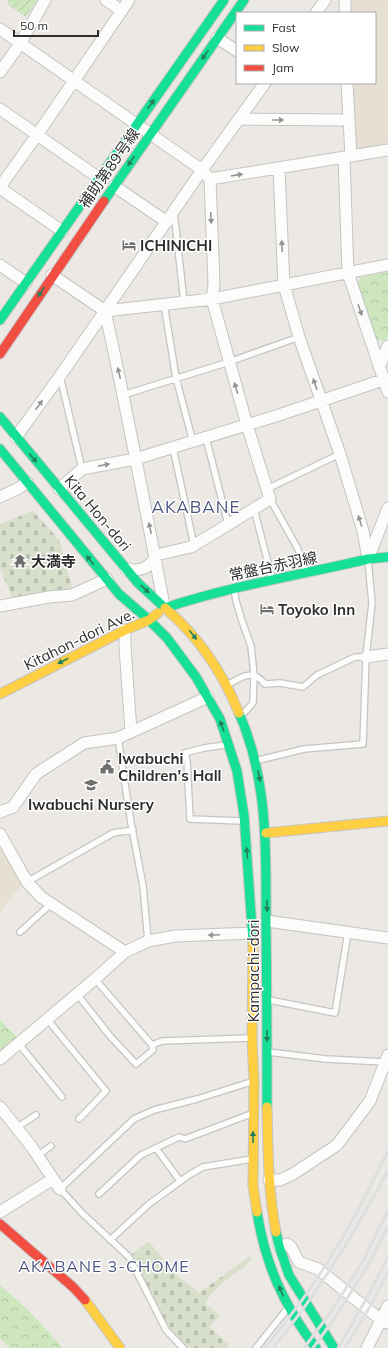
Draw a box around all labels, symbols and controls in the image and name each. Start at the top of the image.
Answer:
scale bar [14,12,98,38]
legend [236,12,376,84]
text: 50 m [20,18,48,33]
text: Fast [272,20,296,35]
text: Slow [272,40,300,55]
one-way arrow [201,50,209,60]
text: Jam [272,60,294,75]
one-way arrow [147,99,155,110]
one-way arrow [272,117,285,123]
street label: 補助第89号線 [75,124,143,212]
one-way arrow [127,156,135,166]
one-way arrow [231,172,243,178]
one-way arrow [208,212,215,224]
place label: ICHINICHI [140,236,212,255]
hotel icon: ICHINICHI [121,237,137,253]
one-way arrow [279,240,286,252]
one-way arrow [38,286,45,297]
one-way arrow [358,304,364,316]
one-way arrow [115,367,121,379]
one-way arrow [312,377,318,389]
one-way arrow [233,382,239,394]
one-way arrow [35,400,43,411]
one-way arrow [29,453,38,464]
one-way arrow [98,462,110,468]
street label: Kita Hon-dori [61,471,135,555]
district label: AKABANE [152,496,240,517]
one-way arrow [357,514,363,526]
one-way arrow [147,522,153,534]
street label: 常盤台赤羽線 [227,547,319,585]
place label: 大満寺 [31,552,76,571]
temple icon: 大満寺 [12,553,28,569]
one-way arrow [86,554,95,565]
one-way arrow [140,584,150,594]
place label: Toyoko Inn [278,600,355,619]
hotel icon: Toyoko Inn [259,601,275,617]
street label: Kitahon-dori Ave. [21,604,137,674]
one-way arrow [188,629,197,640]
one-way arrow [57,658,69,665]
one-way arrow [219,720,225,732]
place label: Iwabuchi Children's Hall [118,749,222,785]
public building icon: Iwabuchi Children's Hall [99,759,115,775]
one-way arrow [257,770,263,782]
school or university icon: Iwabuchi Nursery [83,777,99,793]
place label: Iwabuchi Nursery [28,795,155,814]
one-way arrow [244,847,251,859]
one-way arrow [264,900,270,913]
street label: Kampachi-dori [244,920,263,1022]
one-way arrow [208,931,220,938]
one-way arrow [264,1030,270,1043]
one-way arrow [250,1130,256,1143]
district label: AKABANE 3-CHOME [18,1256,190,1276]
one-way arrow [277,1285,284,1297]

